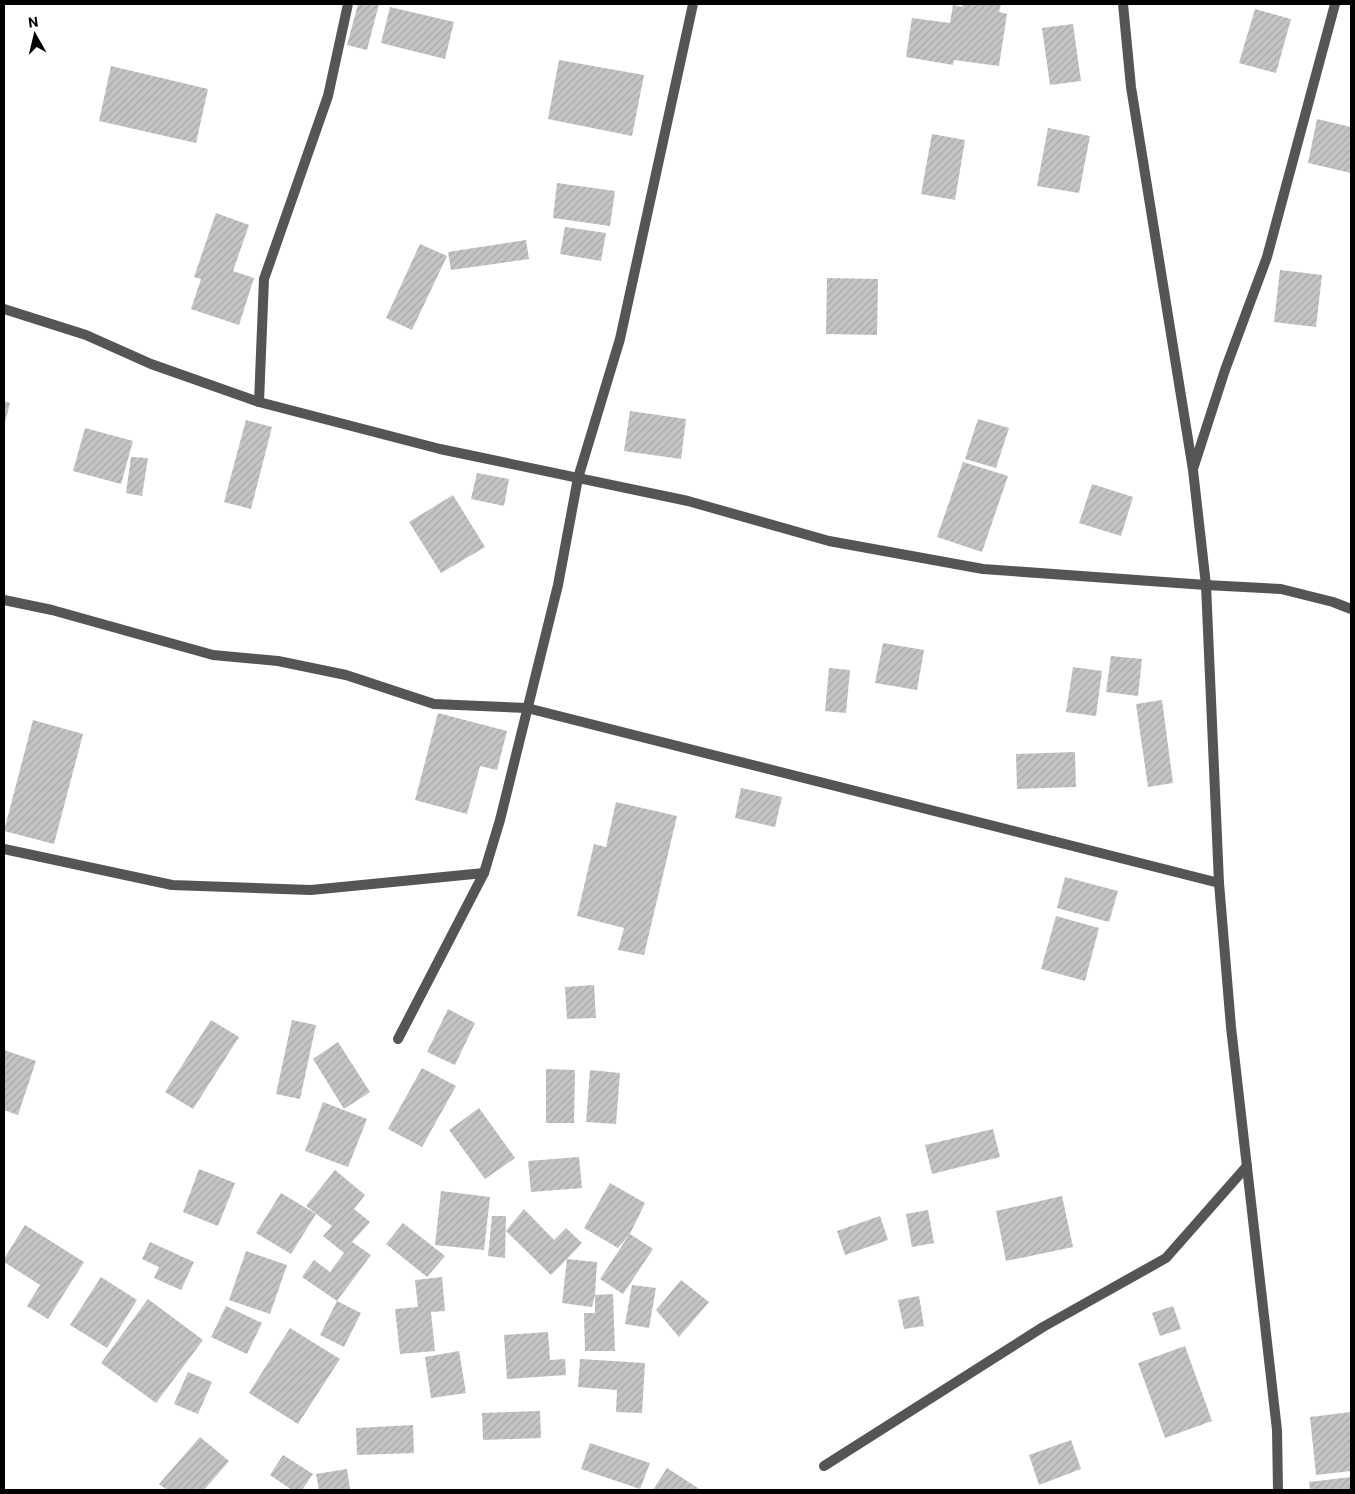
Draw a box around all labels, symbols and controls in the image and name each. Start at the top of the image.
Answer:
north arrow [10,10,60,60]
text: N [27,14,39,31]

